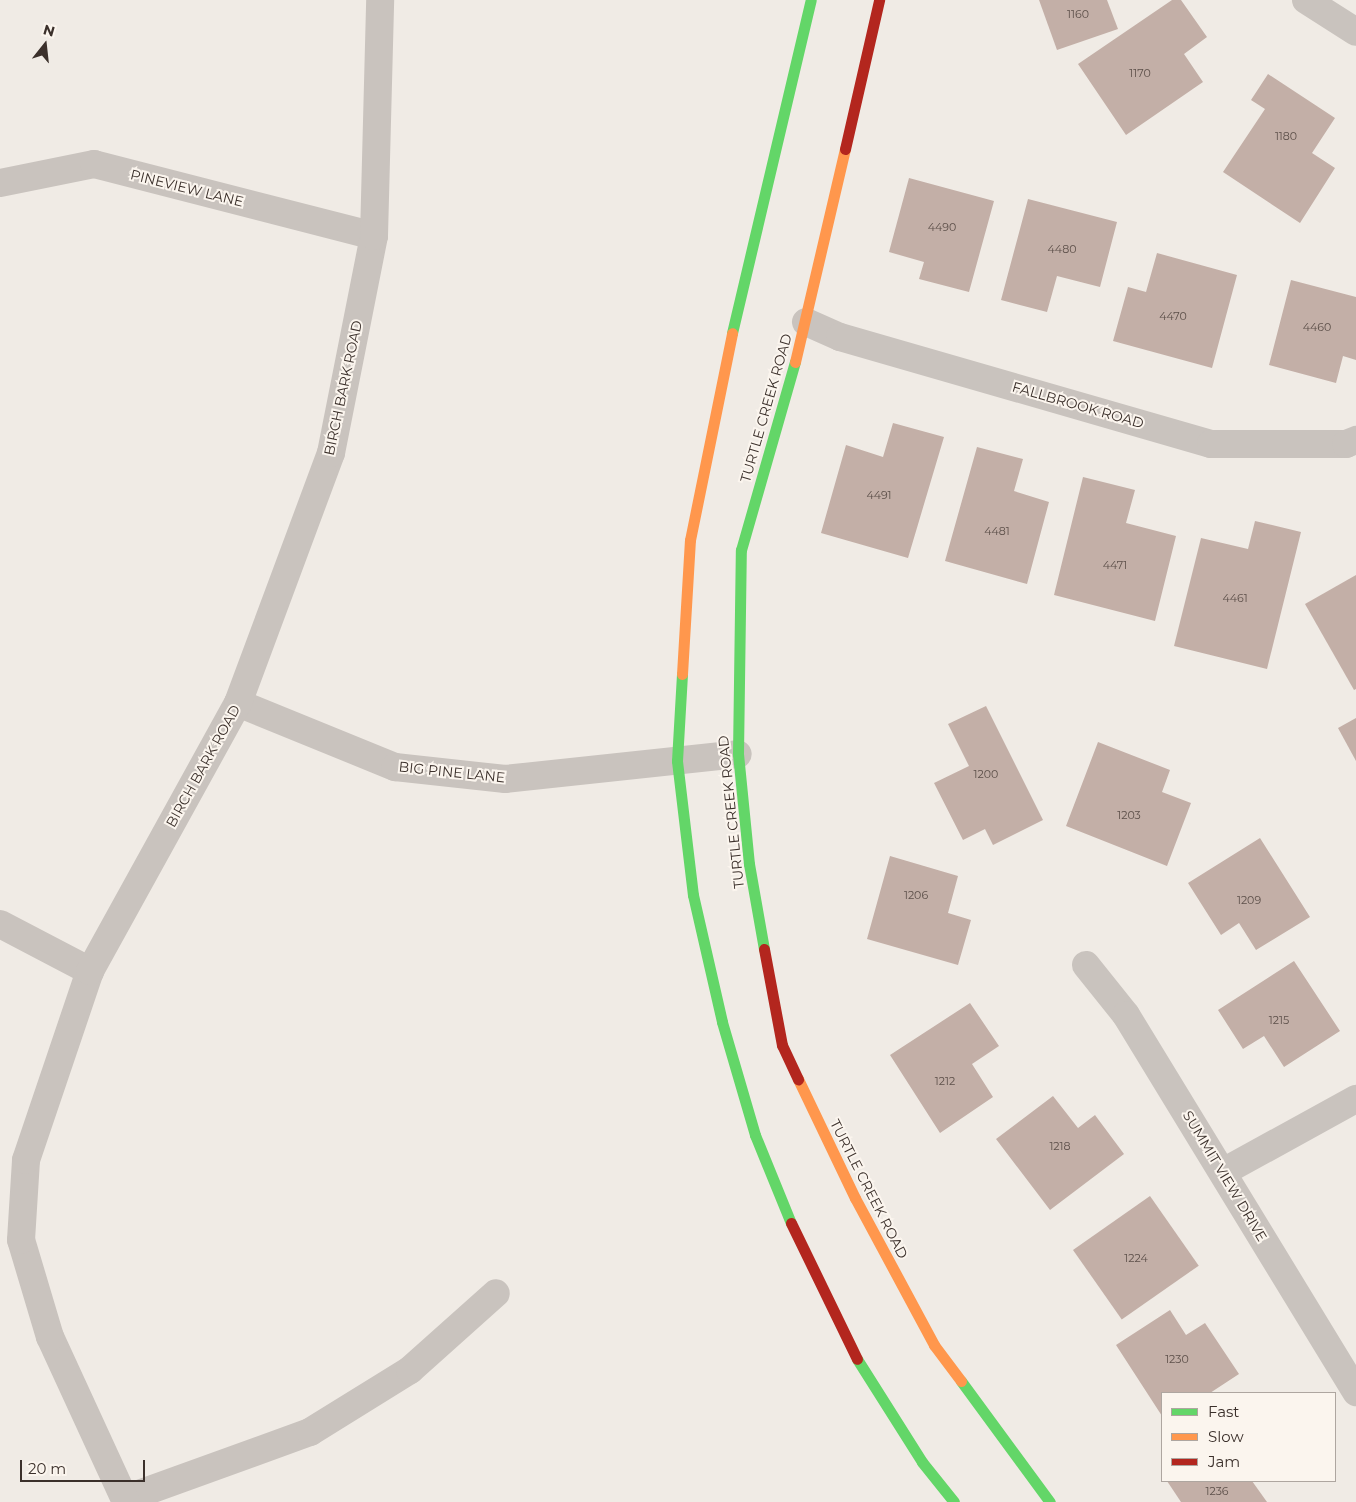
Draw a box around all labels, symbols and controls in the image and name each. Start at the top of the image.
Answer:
house number: 1160 [1067,7,1089,21]
north arrow [20,20,70,70]
text: N [41,20,57,41]
house number: 1170 [1129,66,1151,80]
house number: 1180 [1275,129,1297,143]
street label: PINEVIEW LANE [129,166,245,210]
house number: 4490 [928,220,956,234]
house number: 4480 [1048,242,1076,256]
house number: 4470 [1159,309,1187,323]
street label: BIRCH BARK ROAD [320,319,366,457]
house number: 4460 [1303,320,1331,334]
street label: TURTLE CREEK ROAD [737,332,795,484]
street label: FALLBROOK ROAD [1010,378,1146,432]
house number: 4491 [866,488,892,502]
house number: 4481 [984,524,1010,538]
house number: 4471 [1103,558,1127,572]
house number: 4461 [1222,591,1248,605]
street label: BIRCH BARK ROAD [162,702,244,830]
street label: TURTLE CREEK ROAD [715,735,747,889]
street label: BIG PINE LANE [398,758,506,786]
house number: 1200 [974,767,998,781]
house number: 1203 [1117,808,1141,822]
house number: 1206 [904,888,928,902]
house number: 1209 [1237,893,1261,907]
house number: 1215 [1269,1013,1289,1027]
house number: 1212 [935,1074,955,1088]
street label: SUMMIT VIEW DRIVE [1179,1108,1271,1244]
street label: TURTLE CREEK ROAD [827,1117,911,1261]
house number: 1218 [1049,1139,1071,1153]
house number: 1224 [1124,1251,1148,1265]
house number: 1230 [1165,1352,1189,1366]
legend [1161,1392,1336,1482]
text: Fast [1208,1402,1239,1421]
text: Slow [1208,1427,1244,1446]
scale bar [22,1450,148,1482]
text: Jam [1208,1452,1240,1471]
text: 20 m [28,1459,66,1478]
house number: 1236 [1205,1484,1229,1498]

